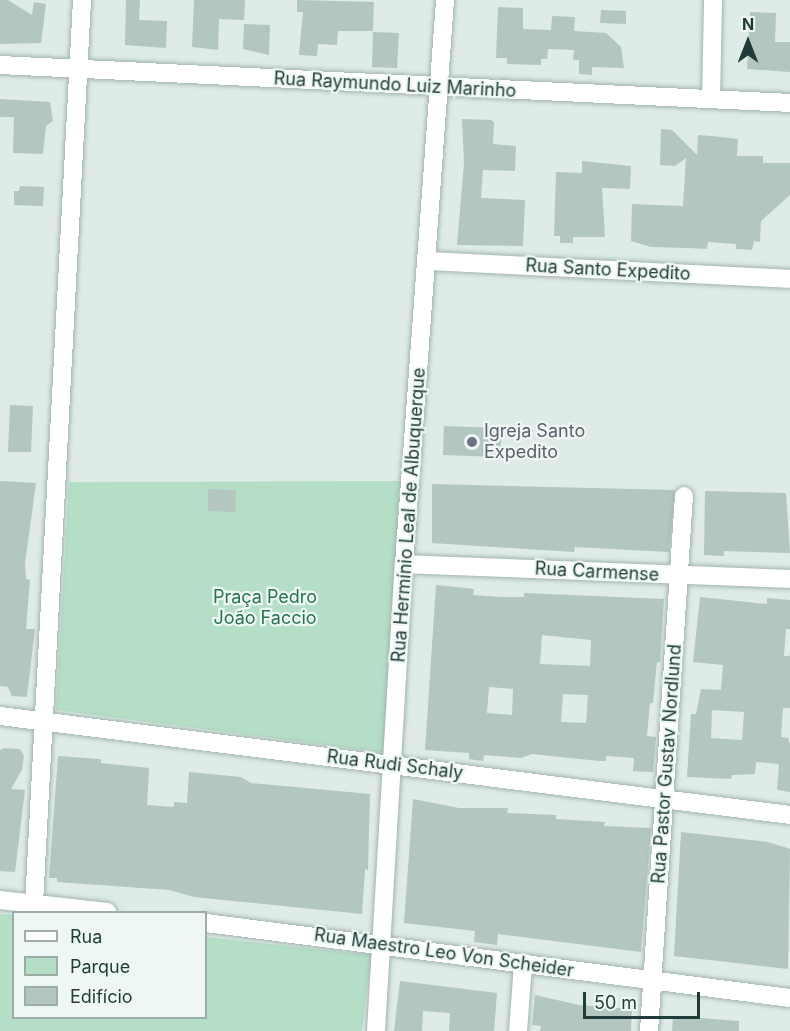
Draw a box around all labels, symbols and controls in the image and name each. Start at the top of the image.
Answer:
north arrow [718,12,778,72]
text: N [742,14,754,34]
street label: Rua Raymundo Luiz Marinho [273,68,517,102]
street label: Rua Santo Expedito [525,255,691,285]
street label: Rua Hermínio Leal de Albuquerque [388,367,430,663]
place label: Igreja Santo Expedito [484,421,585,464]
marker: Igreja Santo Expedito [465,435,479,449]
street label: Rua Carmense [534,558,660,586]
park label: Praça Pedro João Faccio [213,587,317,630]
street label: Rua Pastor Gustav Nordlund [648,644,686,884]
street label: Rua Rudi Schaly [326,746,464,784]
legend [12,911,207,1019]
street label: Rua Maestro Leo Von Scheider [313,924,575,982]
text: Rua [70,926,102,947]
text: Parque [70,956,130,977]
scale bar [586,980,703,1018]
text: Edifício [70,986,133,1007]
text: 50 m [594,992,637,1013]

